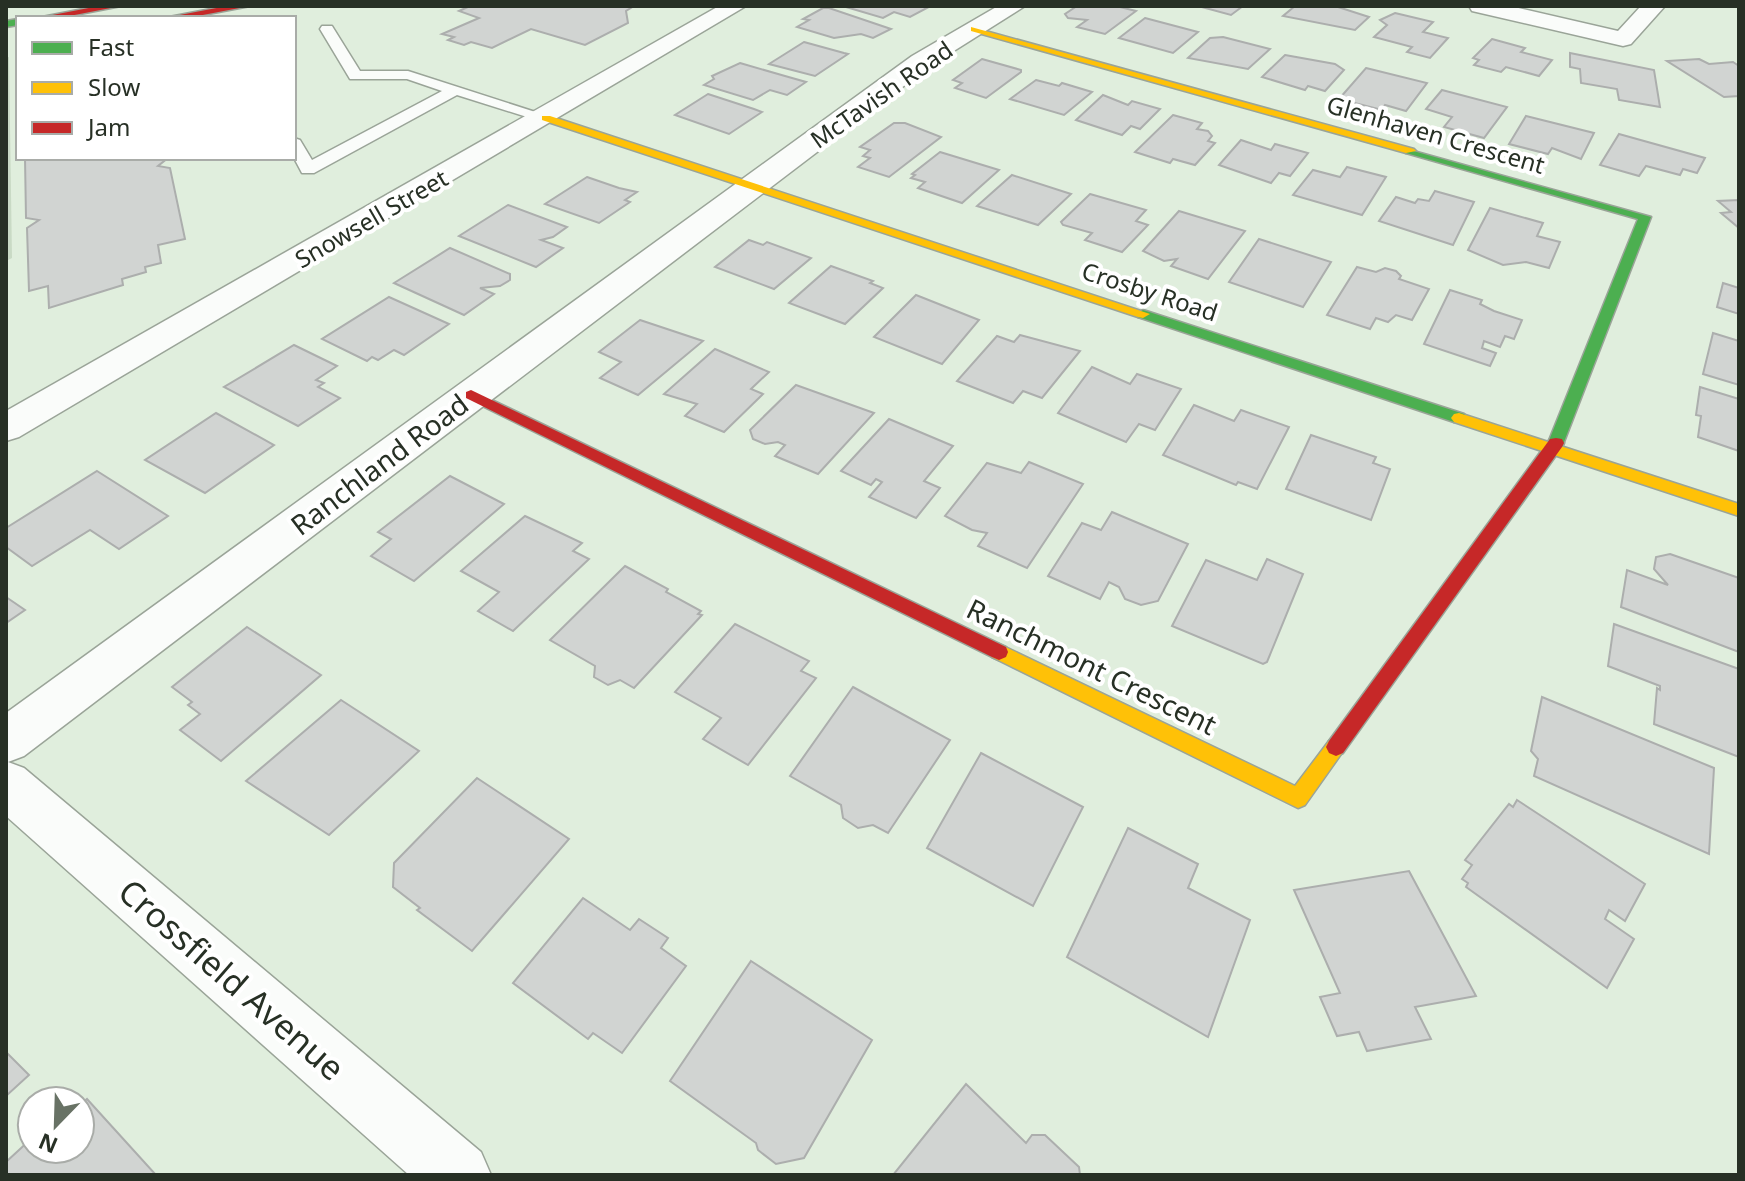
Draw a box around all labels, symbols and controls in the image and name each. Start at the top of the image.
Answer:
legend [16,16,296,160]
text: Fast [88,30,134,63]
street label: McTavish Road [803,33,959,155]
text: Slow [88,70,140,103]
street label: Glenhaven Crescent [1323,87,1549,181]
text: Jam [86,110,130,143]
street label: Snowsell Street [288,161,454,275]
street label: Crosby Road [1078,254,1222,328]
street label: Ranchland Road [282,385,476,543]
street label: Ranchmont Crescent [961,589,1223,743]
street label: Crossfield Avenue [109,868,355,1090]
north arrow [16,1085,96,1165]
text: N [34,1127,62,1162]

